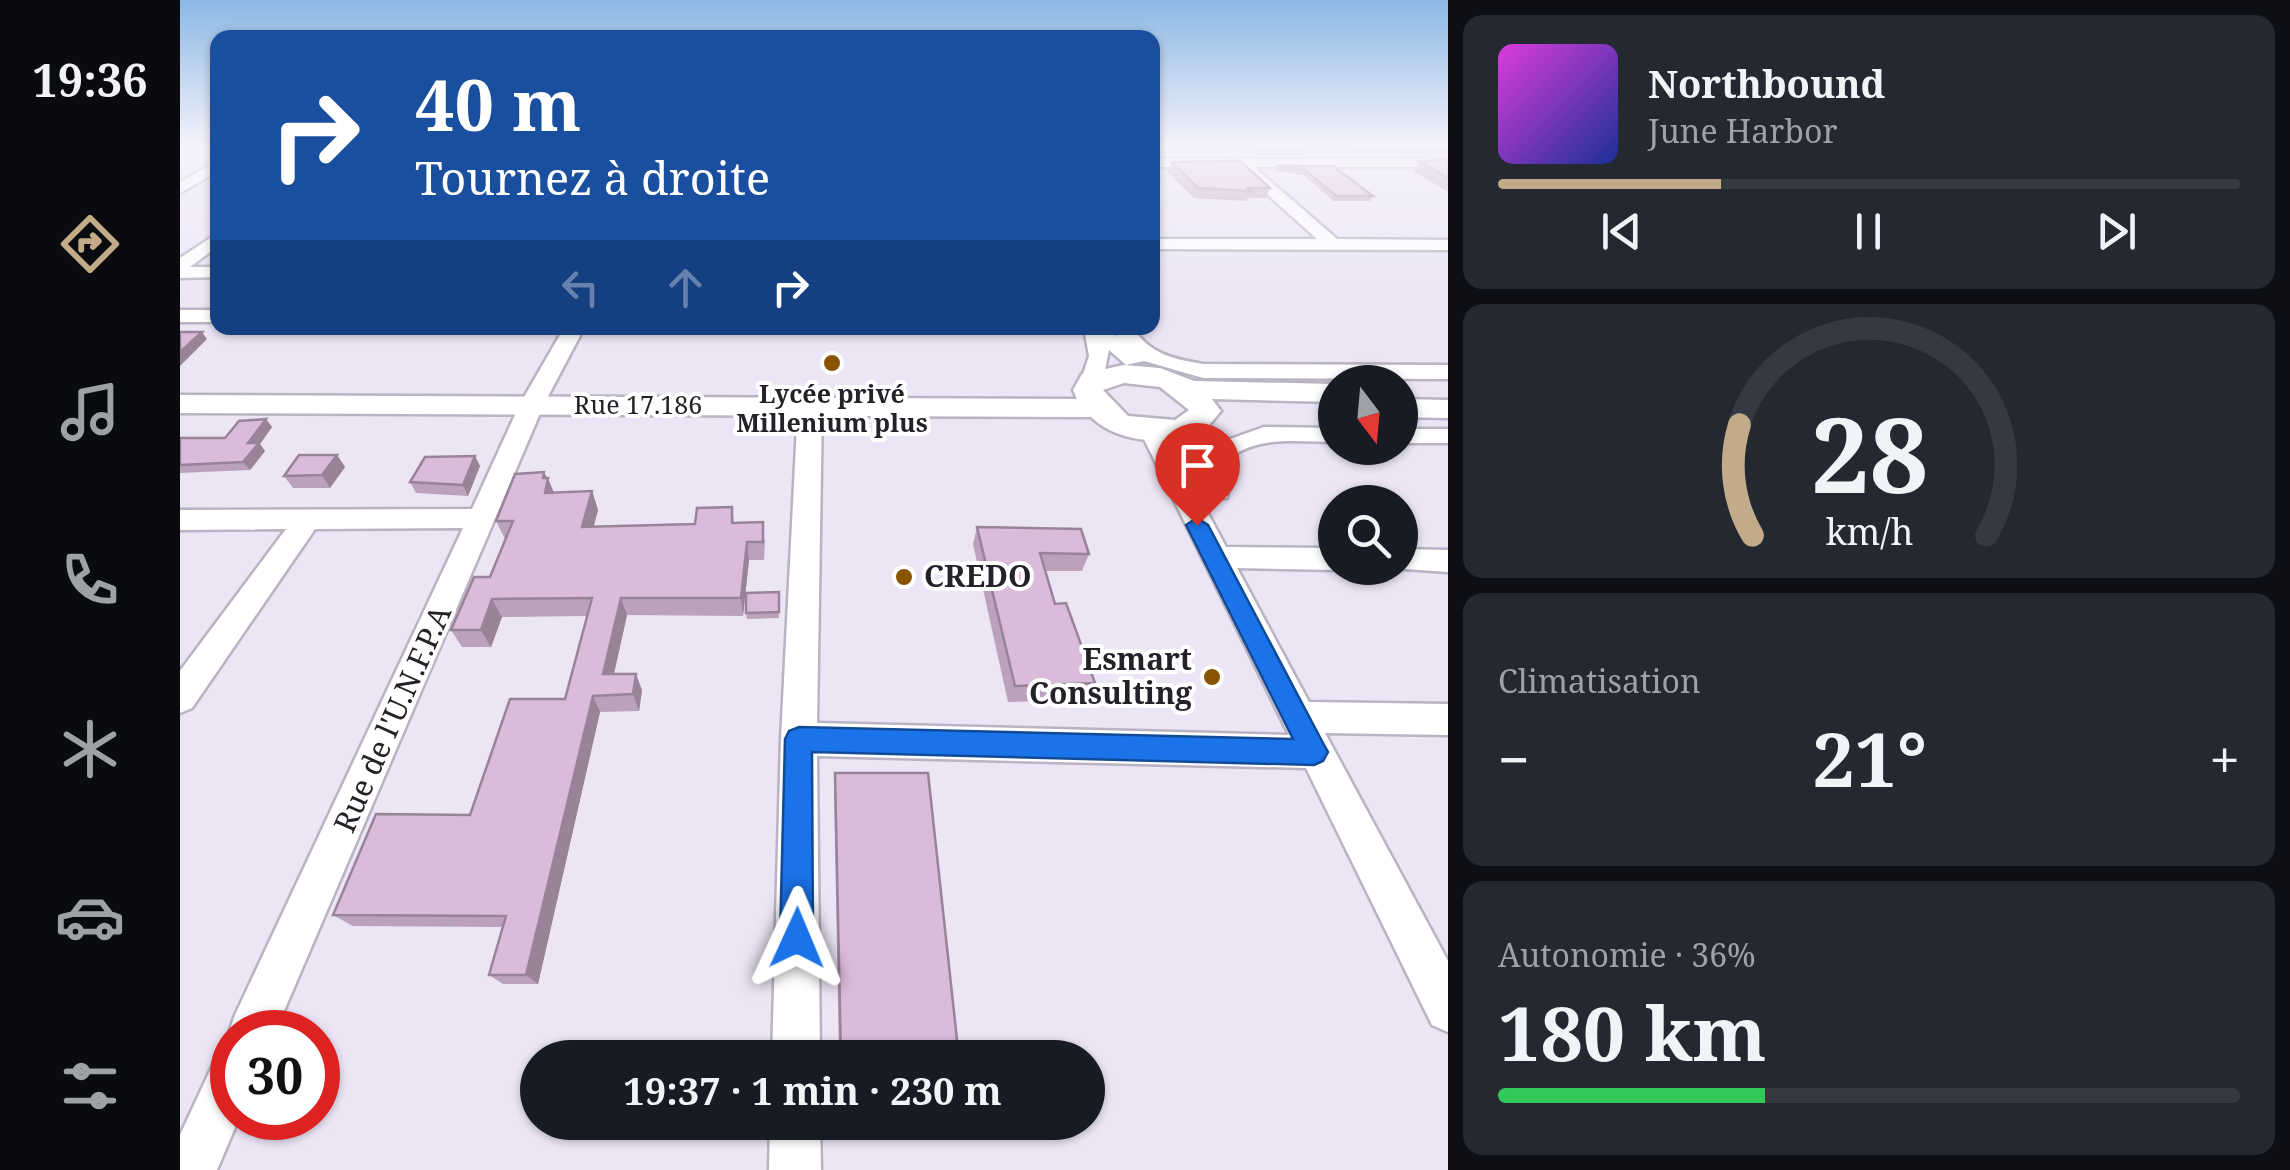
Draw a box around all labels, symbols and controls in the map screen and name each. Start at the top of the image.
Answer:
text: 19:36 [32,49,148,110]
text: 40 m [415,56,581,152]
text: Northbound [1648,57,1885,109]
icon: right [250,70,380,200]
text: June Harbor [1648,109,1837,152]
text: Tournez à droite [415,147,770,208]
icon: previous [1594,204,1649,259]
icon: pause [1841,204,1896,259]
icon: next [2089,204,2144,259]
icon: directions [55,209,125,279]
icon: left [553,260,608,315]
icon: ahead [658,260,713,315]
icon: right [763,260,818,315]
marker: Lycée privé Millenium plus [821,352,843,374]
north arrow [1318,365,1418,465]
map controls [1318,365,1418,585]
place label: Lycée privé Millenium plus [736,376,928,439]
icon: music [55,377,125,447]
text: 28 [1810,382,1928,523]
street label: Rue 17.186 [574,387,702,421]
pin [1155,423,1240,526]
icon: arrive [1170,438,1225,493]
button: search [1318,485,1418,585]
text: km/h [1825,507,1913,555]
icon: phone [55,545,125,615]
place label: CREDO [924,555,1032,596]
marker: CREDO [893,566,915,588]
street label: Rue de l'U.N.F.P.A [323,598,460,838]
place label: Esmart Consulting [1029,638,1192,713]
text: Climatisation [1498,659,1701,702]
marker: Esmart Consulting [1201,666,1223,688]
text: 21° [1812,707,1927,809]
icon: climate [55,714,125,784]
text: − [1498,721,1530,796]
text: + [2209,721,2240,796]
icon: car [55,882,125,952]
position arrow [745,886,849,990]
text: Autonomie · 36% [1498,933,1756,976]
text: 180 km [1498,981,1766,1083]
speed limit sign: 30 [210,1010,340,1140]
icon: filters [55,1051,125,1121]
text: 19:37 · 1 min · 230 m [623,1064,1002,1116]

